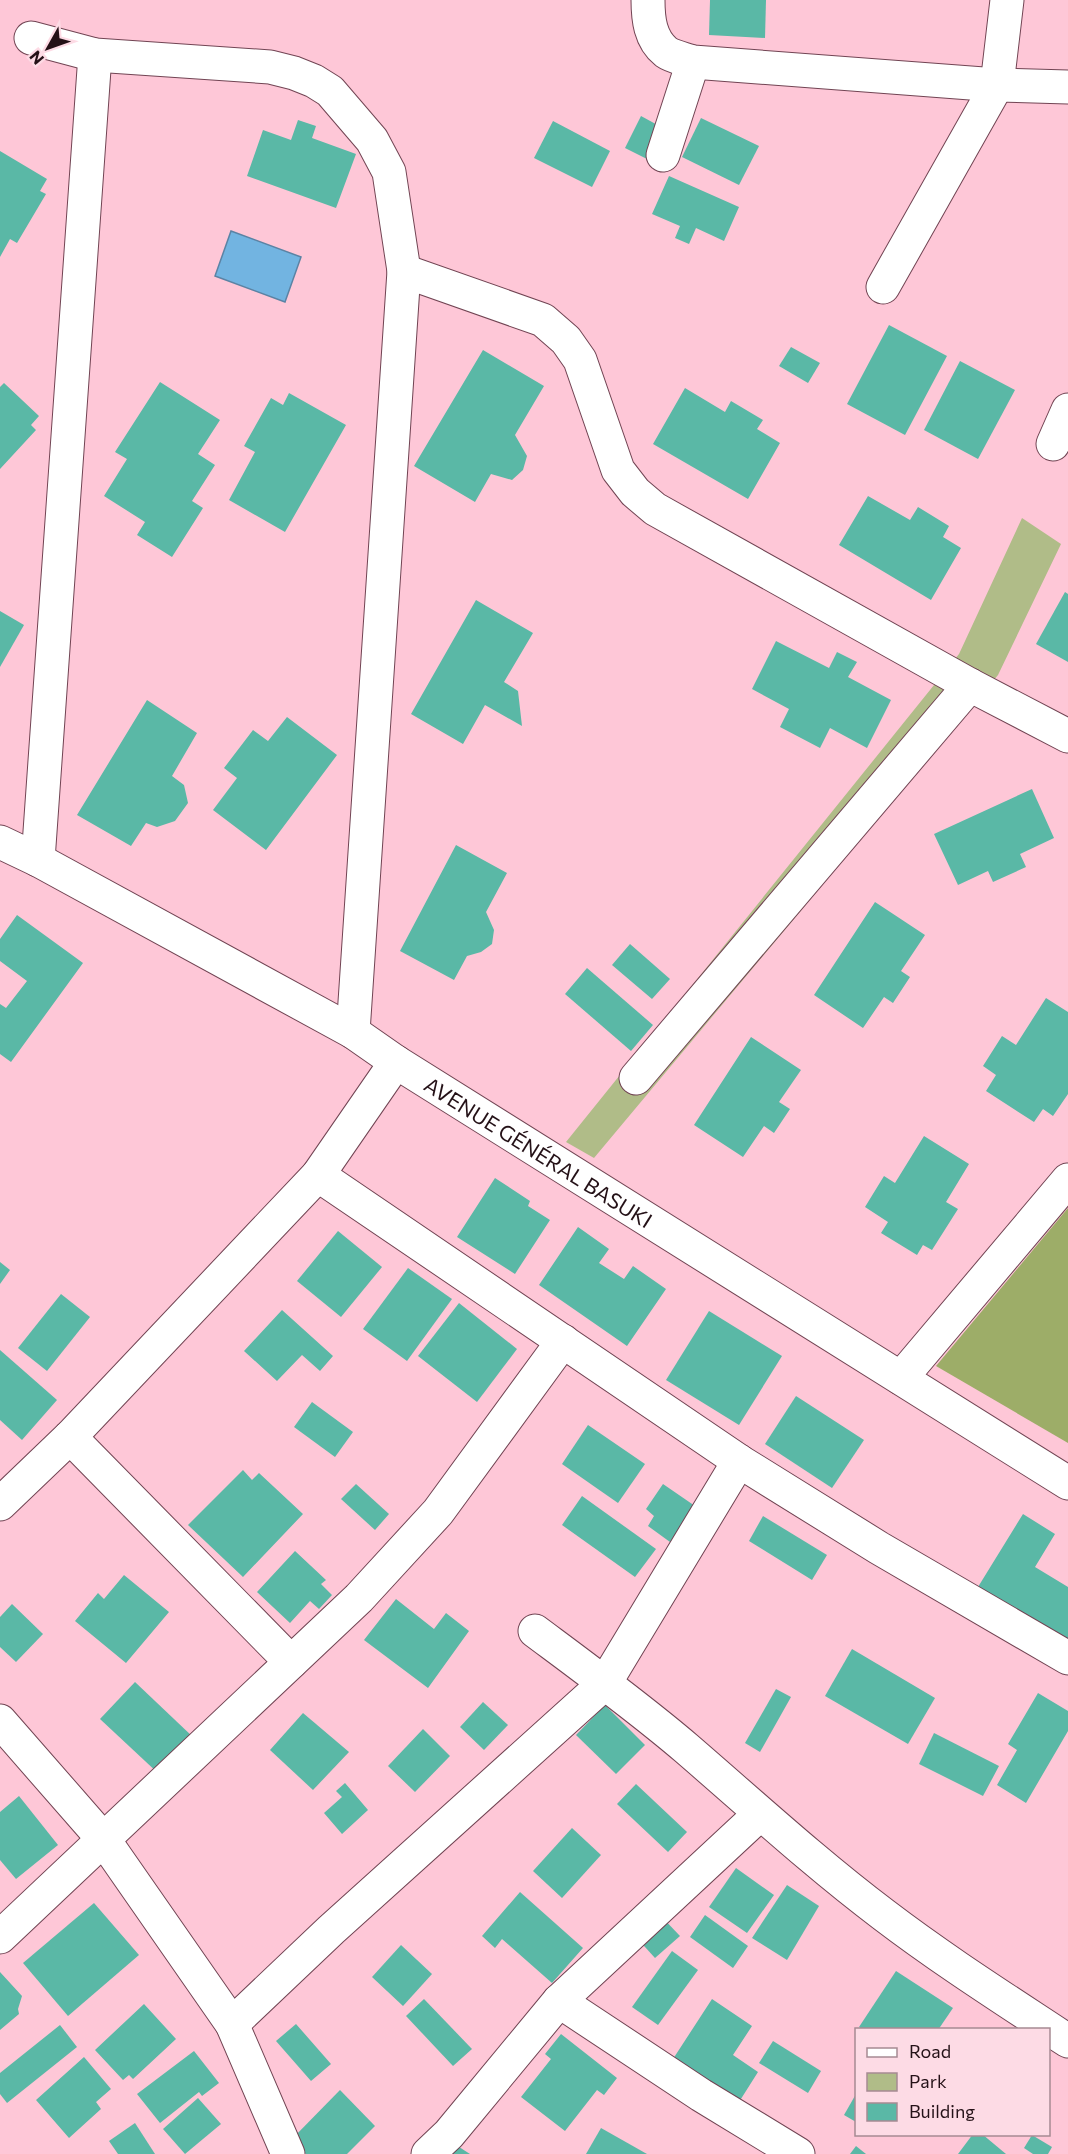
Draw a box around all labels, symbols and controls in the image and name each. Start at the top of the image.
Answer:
north arrow [18,18,78,78]
text: N [25,47,47,69]
street label: AVENUE GÉNÉRAL BASUKI [420,1071,657,1232]
legend [855,2028,1050,2136]
text: Road [909,2040,951,2062]
text: Park [909,2070,947,2092]
text: Building [909,2100,975,2122]

